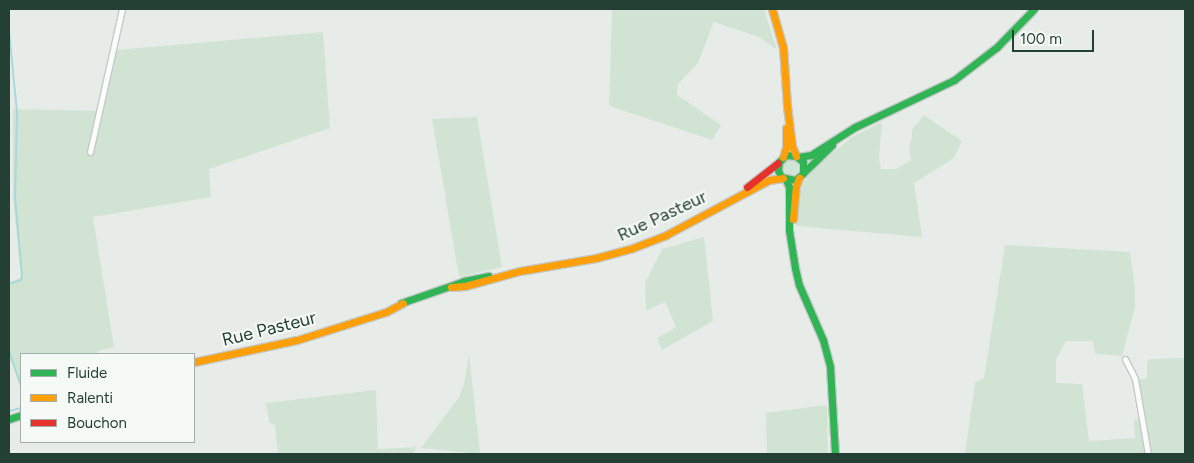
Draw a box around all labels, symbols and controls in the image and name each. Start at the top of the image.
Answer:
scale bar [1014,20,1096,52]
text: 100 m [1020,30,1062,48]
street label: Rue Pasteur [614,186,710,246]
street label: Rue Pasteur [220,307,318,351]
legend [20,353,195,443]
text: Fluide [67,364,107,382]
text: Ralenti [67,389,113,407]
text: Bouchon [67,414,127,432]

